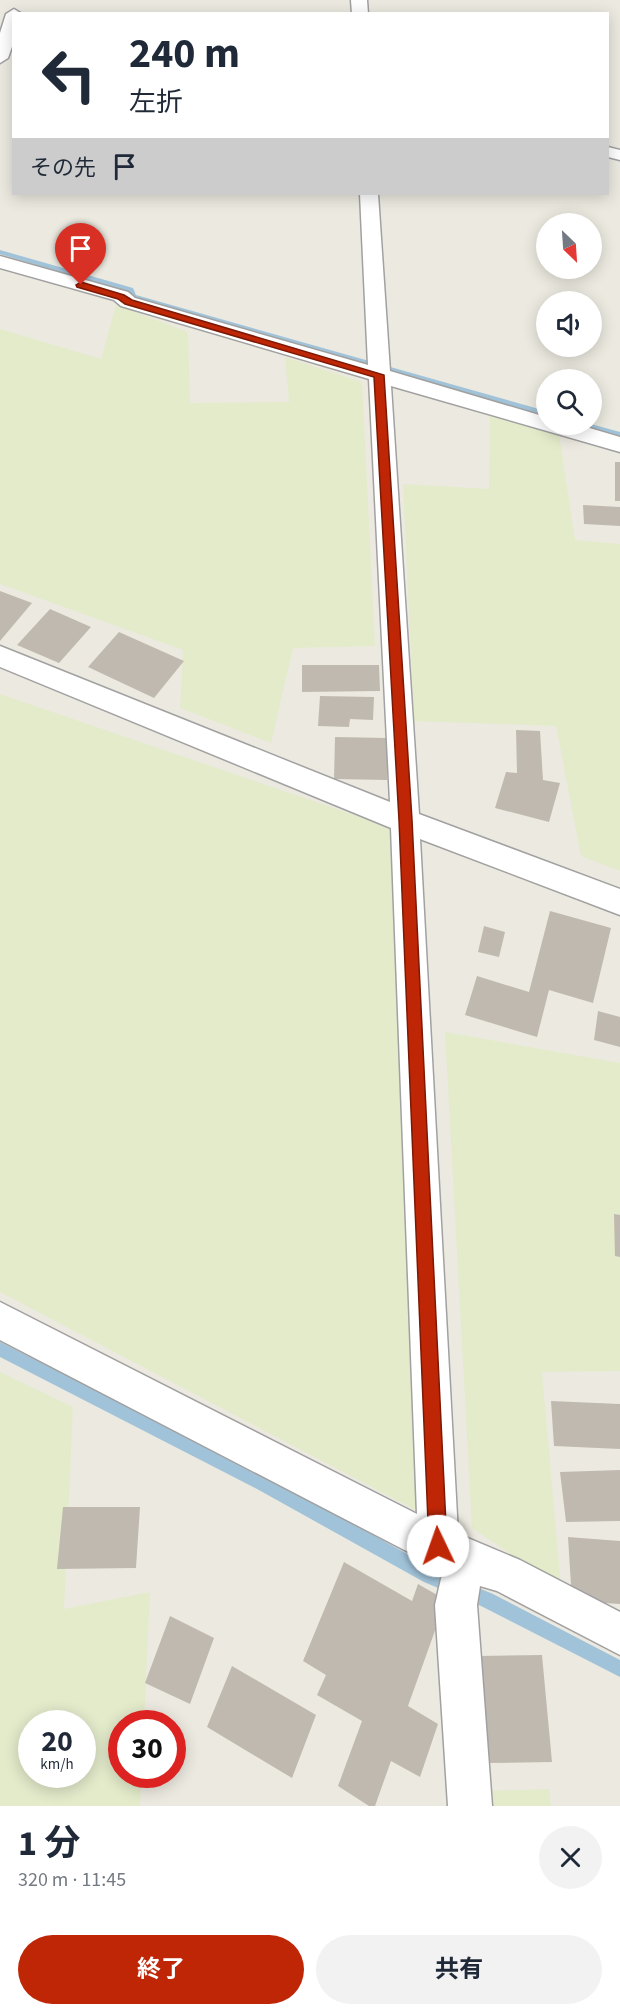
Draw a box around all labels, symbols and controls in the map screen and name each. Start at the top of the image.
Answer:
text: 240 m [129,24,240,84]
icon: left [30,36,108,114]
text: 左折 [129,83,183,122]
icon: arrive [108,150,141,183]
text: その先 [30,152,96,184]
north arrow [536,213,602,279]
map controls [536,213,602,435]
pin [55,223,106,285]
icon: arrive [64,232,97,265]
button: sound [536,291,602,357]
button: search [536,369,602,435]
position arrow [406,1514,470,1578]
speed limit sign: 30 [108,1710,186,1788]
text: 20 [41,1720,73,1763]
text: km/h [40,1754,74,1775]
text: 1 分 [18,1818,80,1869]
button: close [539,1826,602,1889]
text: 320 m · 11:45 [18,1866,126,1894]
button: 終了 [18,1935,304,2004]
button: 共有 [316,1935,602,2004]

